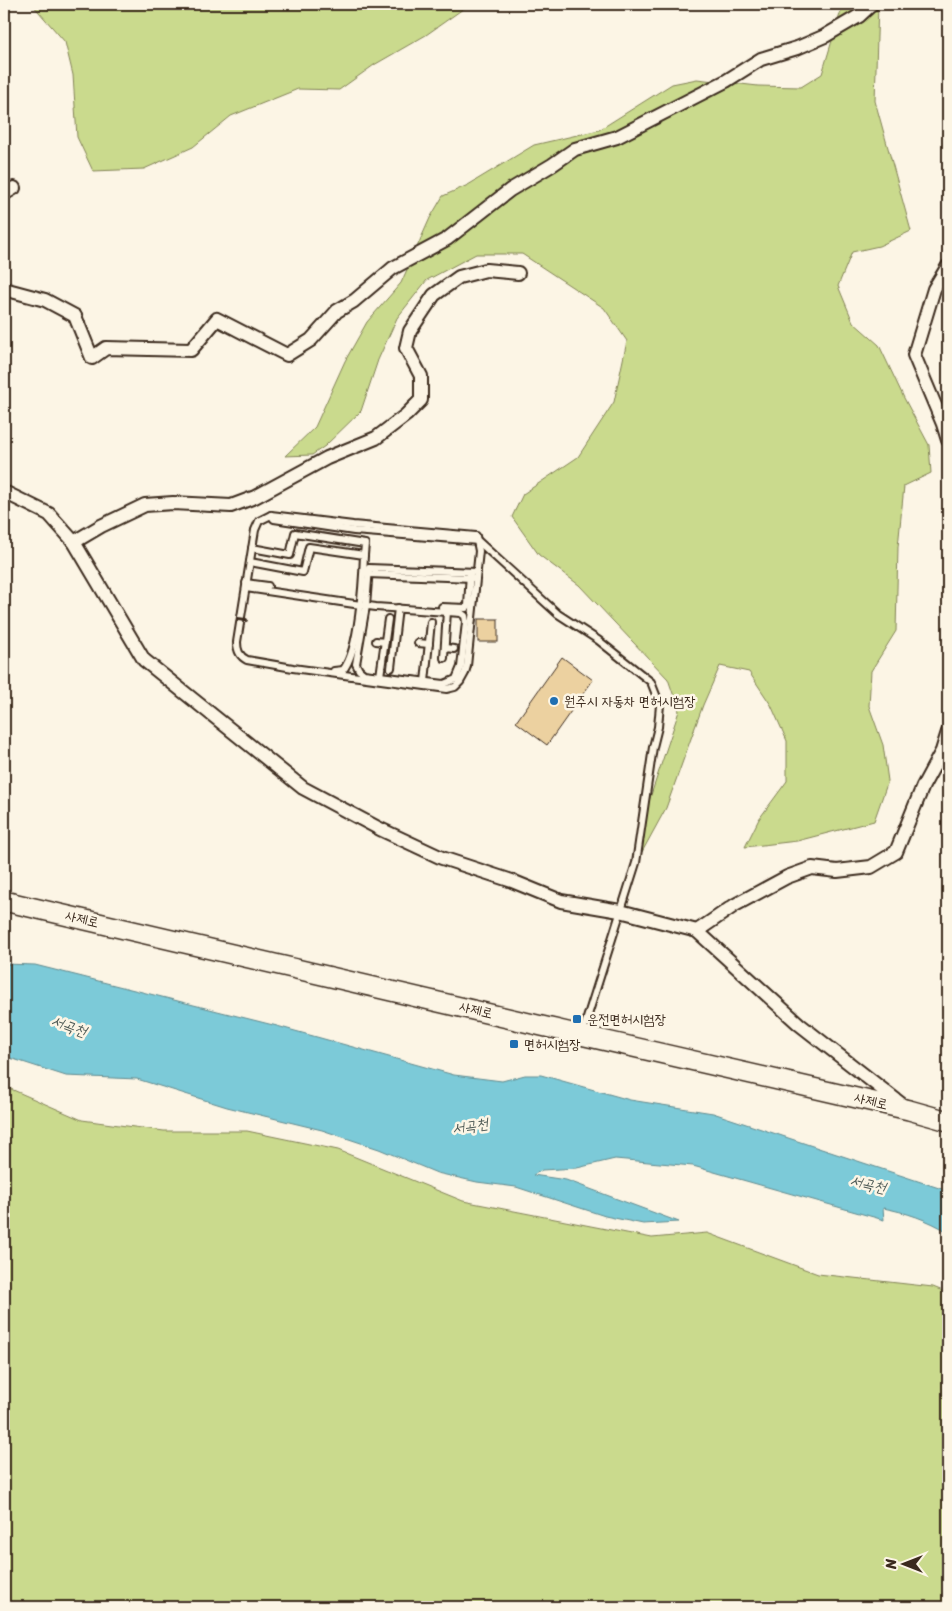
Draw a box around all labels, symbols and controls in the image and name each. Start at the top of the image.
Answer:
place label: 원주시 자동차 면허시험장 [564,689,696,714]
marker: 원주시 자동차 면허시험장 [548,695,560,707]
street label: 사제로 [63,903,101,935]
street label: 사제로 [457,994,495,1026]
place label: 운전면허시험장 [587,1007,667,1032]
water label: 서곡천 [48,1008,92,1045]
marker: 운전면허시험장 [571,1013,583,1025]
place label: 면허시험장 [524,1032,581,1057]
marker: 면허시험장 [508,1038,520,1050]
street label: 사제로 [852,1085,890,1117]
water label: 서곡천 [450,1110,492,1142]
water label: 서곡천 [847,1167,890,1201]
north arrow [880,1538,930,1588]
text: N [879,1559,904,1570]

